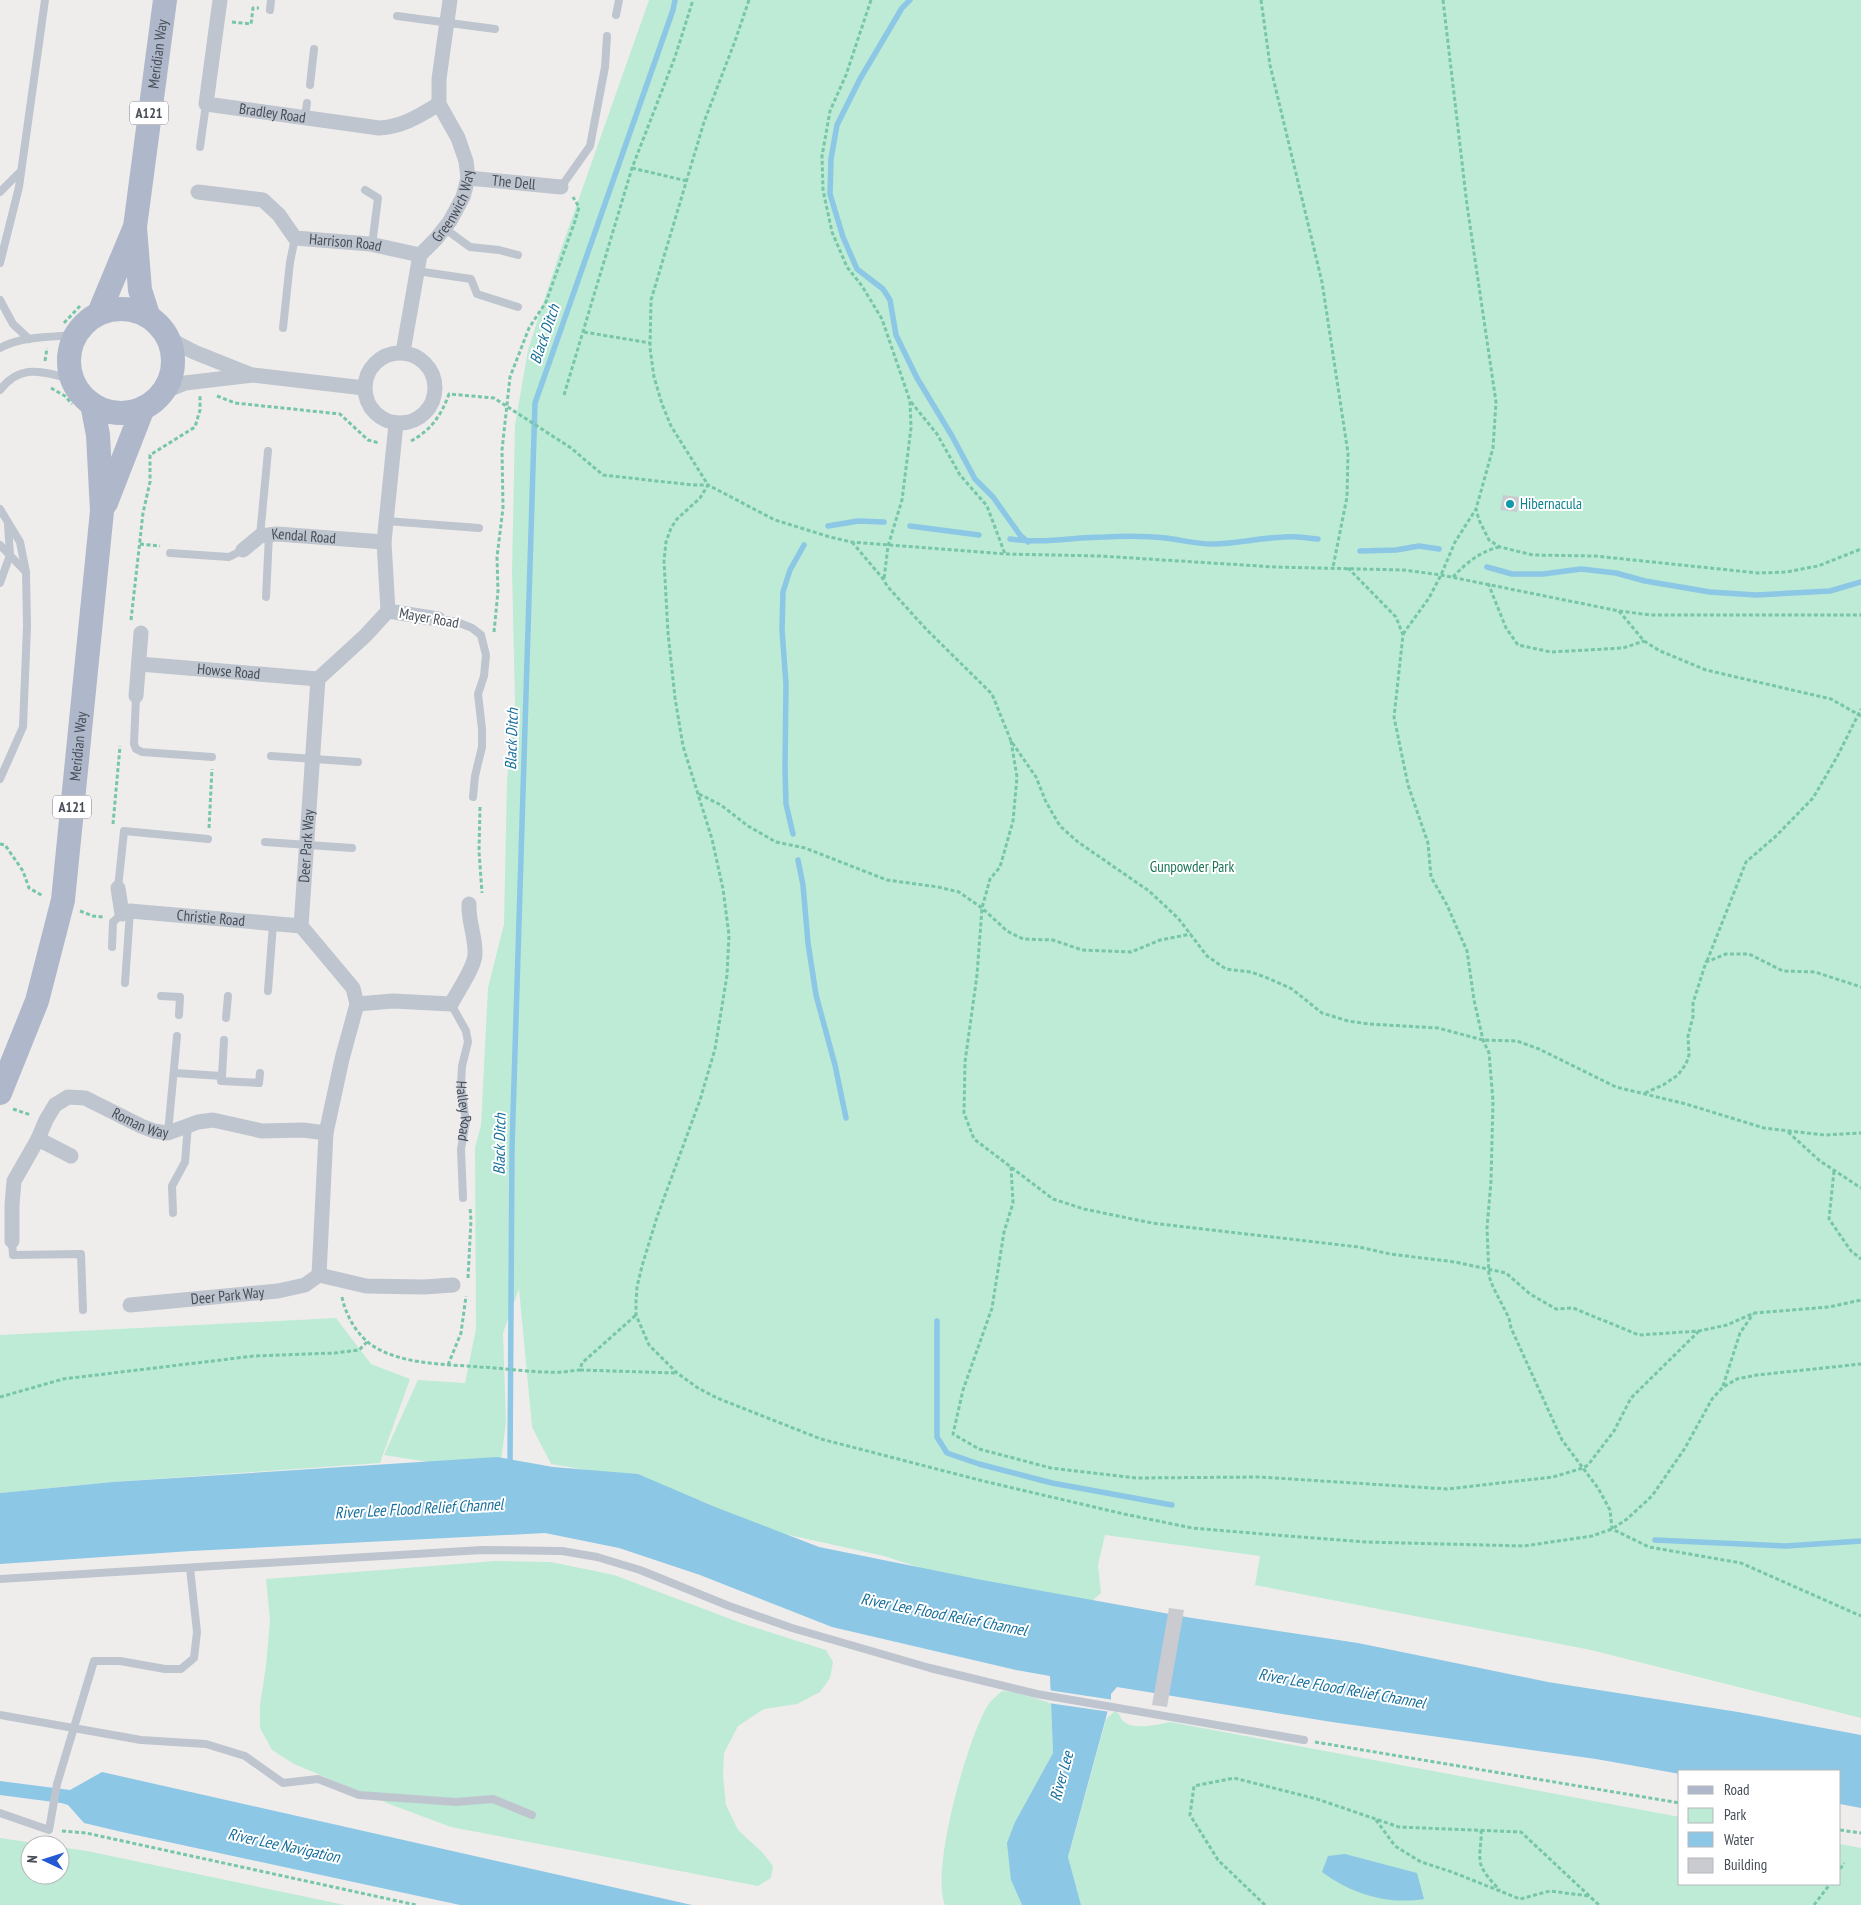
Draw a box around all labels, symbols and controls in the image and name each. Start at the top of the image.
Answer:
street label: Meridian Way [143,18,171,90]
street label: Bradley Road [238,99,307,127]
road number: A121 [130,102,168,125]
street label: Greenwich Way [427,169,477,246]
street label: The Dell [491,170,537,194]
street label: Harrison Road [309,229,383,255]
water label: Black Ditch [525,301,564,366]
place label: Hibernacula [1520,494,1582,513]
marker: Hibernacula [1504,498,1516,510]
street label: Kendal Road [271,524,337,547]
street label: Mayer Road [398,603,460,632]
street label: Howse Road [196,659,261,683]
water label: Black Ditch [500,707,522,770]
street label: Meridian Way [65,710,91,782]
road number: A121 [53,796,91,819]
street label: Deer Park Way [294,808,318,883]
park label: Gunpowder Park [1150,857,1234,876]
street label: Christie Road [176,905,246,930]
street label: Halley Road [452,1080,476,1143]
street label: Roman Way [109,1103,170,1142]
water label: Black Ditch [488,1112,510,1175]
street label: Deer Park Way [190,1282,265,1308]
water label: River Lee Flood Relief Channel [334,1494,505,1522]
water label: River Lee Flood Relief Channel [859,1588,1030,1640]
water label: River Lee Flood Relief Channel [1257,1663,1428,1713]
water label: River Lee [1045,1748,1078,1803]
legend [1678,1770,1841,1885]
text: Road [1724,1780,1750,1799]
text: Park [1724,1805,1746,1824]
water label: River Lee Navigation [226,1823,343,1867]
text: Water [1724,1830,1755,1849]
north arrow [20,1835,70,1885]
text: N [23,1855,41,1863]
text: Building [1724,1855,1767,1874]

